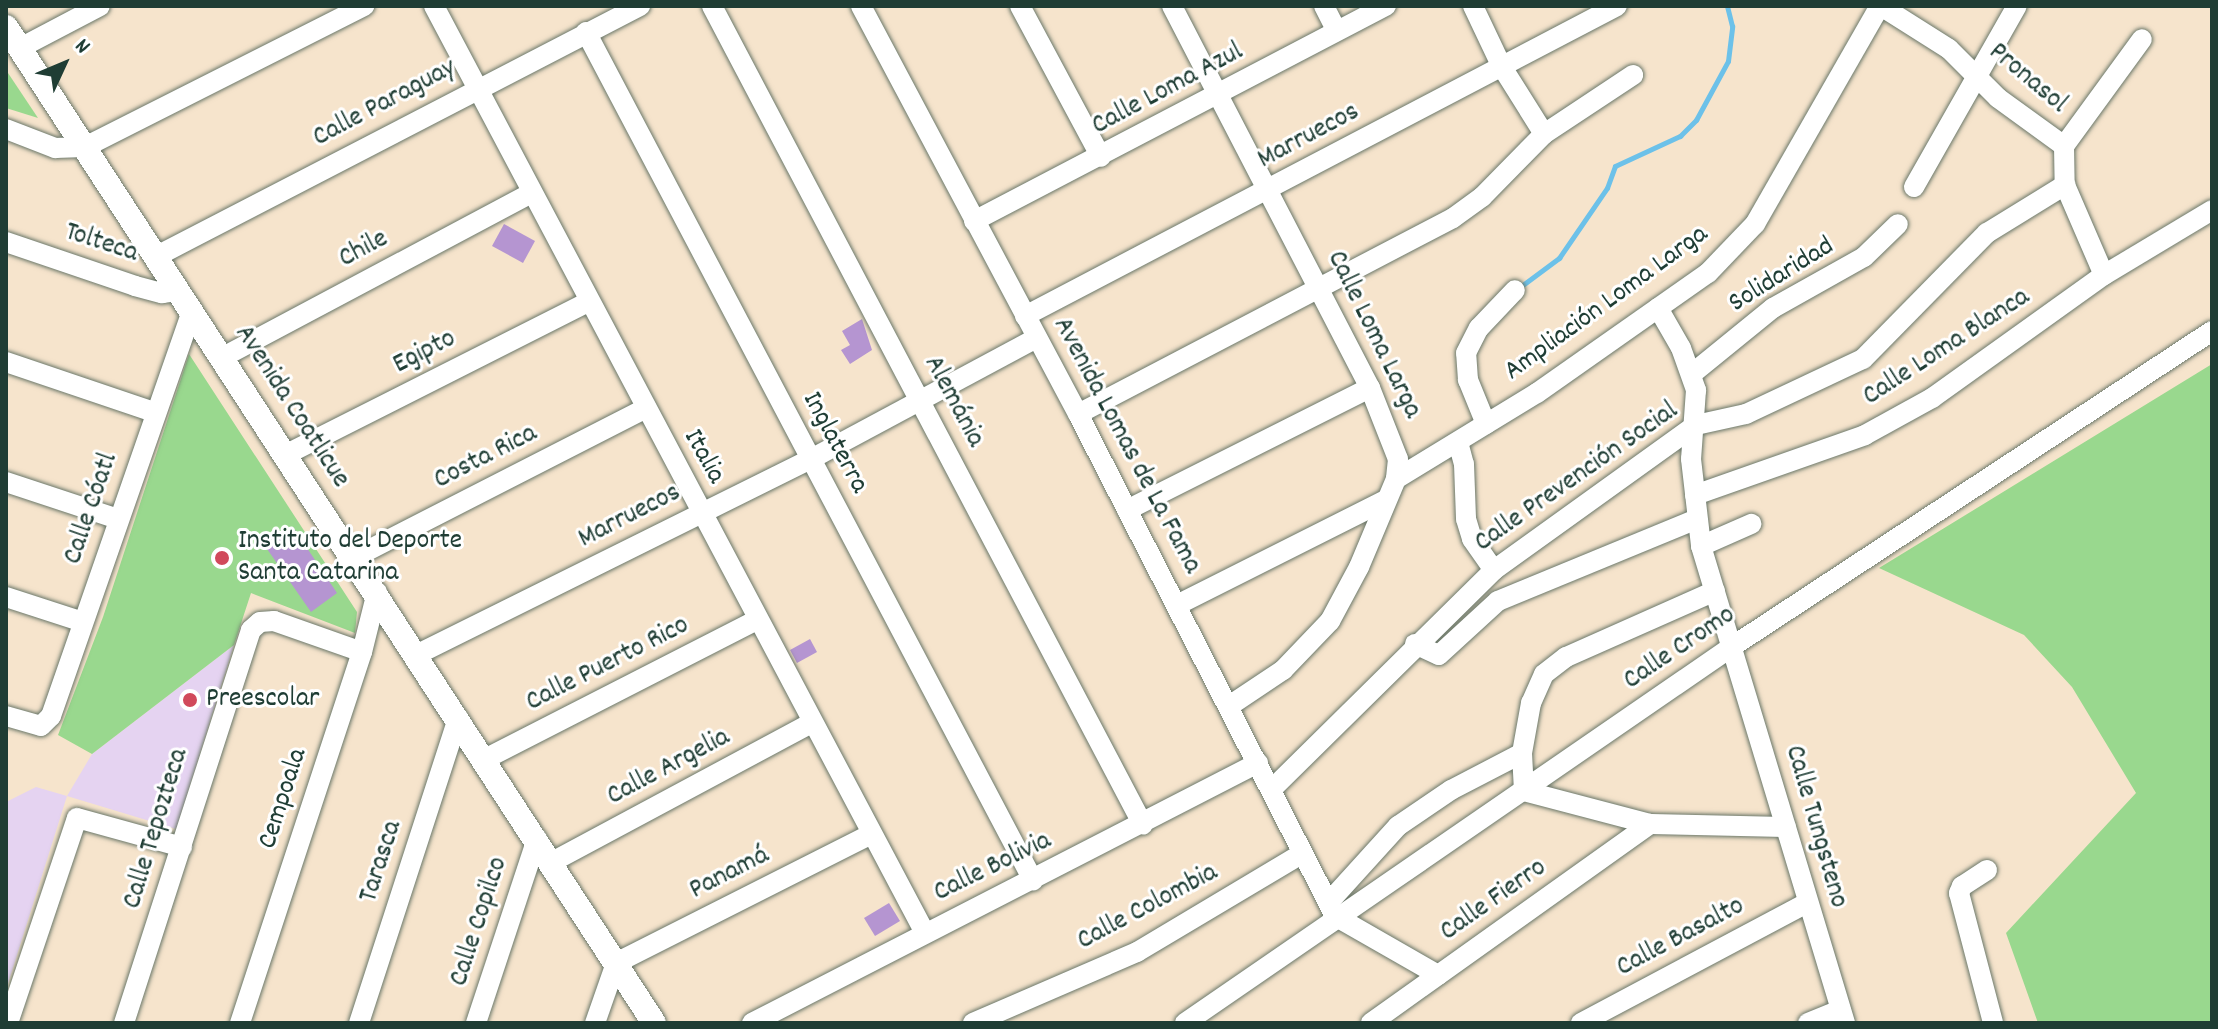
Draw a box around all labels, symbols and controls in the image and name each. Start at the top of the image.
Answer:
north arrow [24,24,104,104]
text: N [67,32,97,62]
street label: Calle Loma Azul [1087,36,1249,144]
street label: Pronasol [1981,36,2073,122]
street label: Calle Paraguay [308,52,462,156]
street label: Marruecos [1252,96,1366,178]
street label: Tolteca [60,216,142,272]
street label: Ampliación Loma Larga [1499,219,1715,389]
street label: Chile [334,223,394,277]
street label: Solidaridad [1723,231,1841,321]
street label: Calle Loma Larga [1318,246,1428,424]
street label: Calle Loma Blanca [1857,282,2037,414]
street label: Avenida Lomas de La Fama [1044,312,1208,580]
street label: Avenida Coatlicue [226,319,356,495]
street label: Egipto [388,323,462,383]
street label: Alemánia [915,351,991,453]
street label: Inglaterra [793,386,875,500]
street label: Calle Prevención Social [1469,395,1685,561]
street label: Costa Rica [429,418,543,498]
street label: Italia [674,424,732,490]
street label: Calle Cóatl [57,449,127,569]
street label: Marruecos [573,477,687,557]
place label: Instituto del Deporte Santa Catarina [238,525,462,591]
marker: Instituto del Deporte Santa Catarina [213,549,231,567]
street label: Calle Cromo [1618,599,1742,699]
street label: Calle Puerto Rico [521,610,695,720]
place label: Preescolar [206,683,319,717]
marker: Preescolar [181,691,199,709]
street label: Calle Argelia [602,722,736,814]
street label: Calle Tungsteno [1776,742,1854,912]
street label: Calle Tepozteca [117,745,197,913]
street label: Cempoala [252,745,316,853]
street label: Tarasca [353,817,411,907]
street label: Calle Bolivia [929,825,1057,911]
street label: Panamá [684,840,776,908]
street label: Calle Fierro [1434,852,1554,950]
street label: Calle Copilco [443,853,517,991]
street label: Calle Colombia [1072,857,1224,959]
street label: Calle Basalto [1611,890,1751,986]

